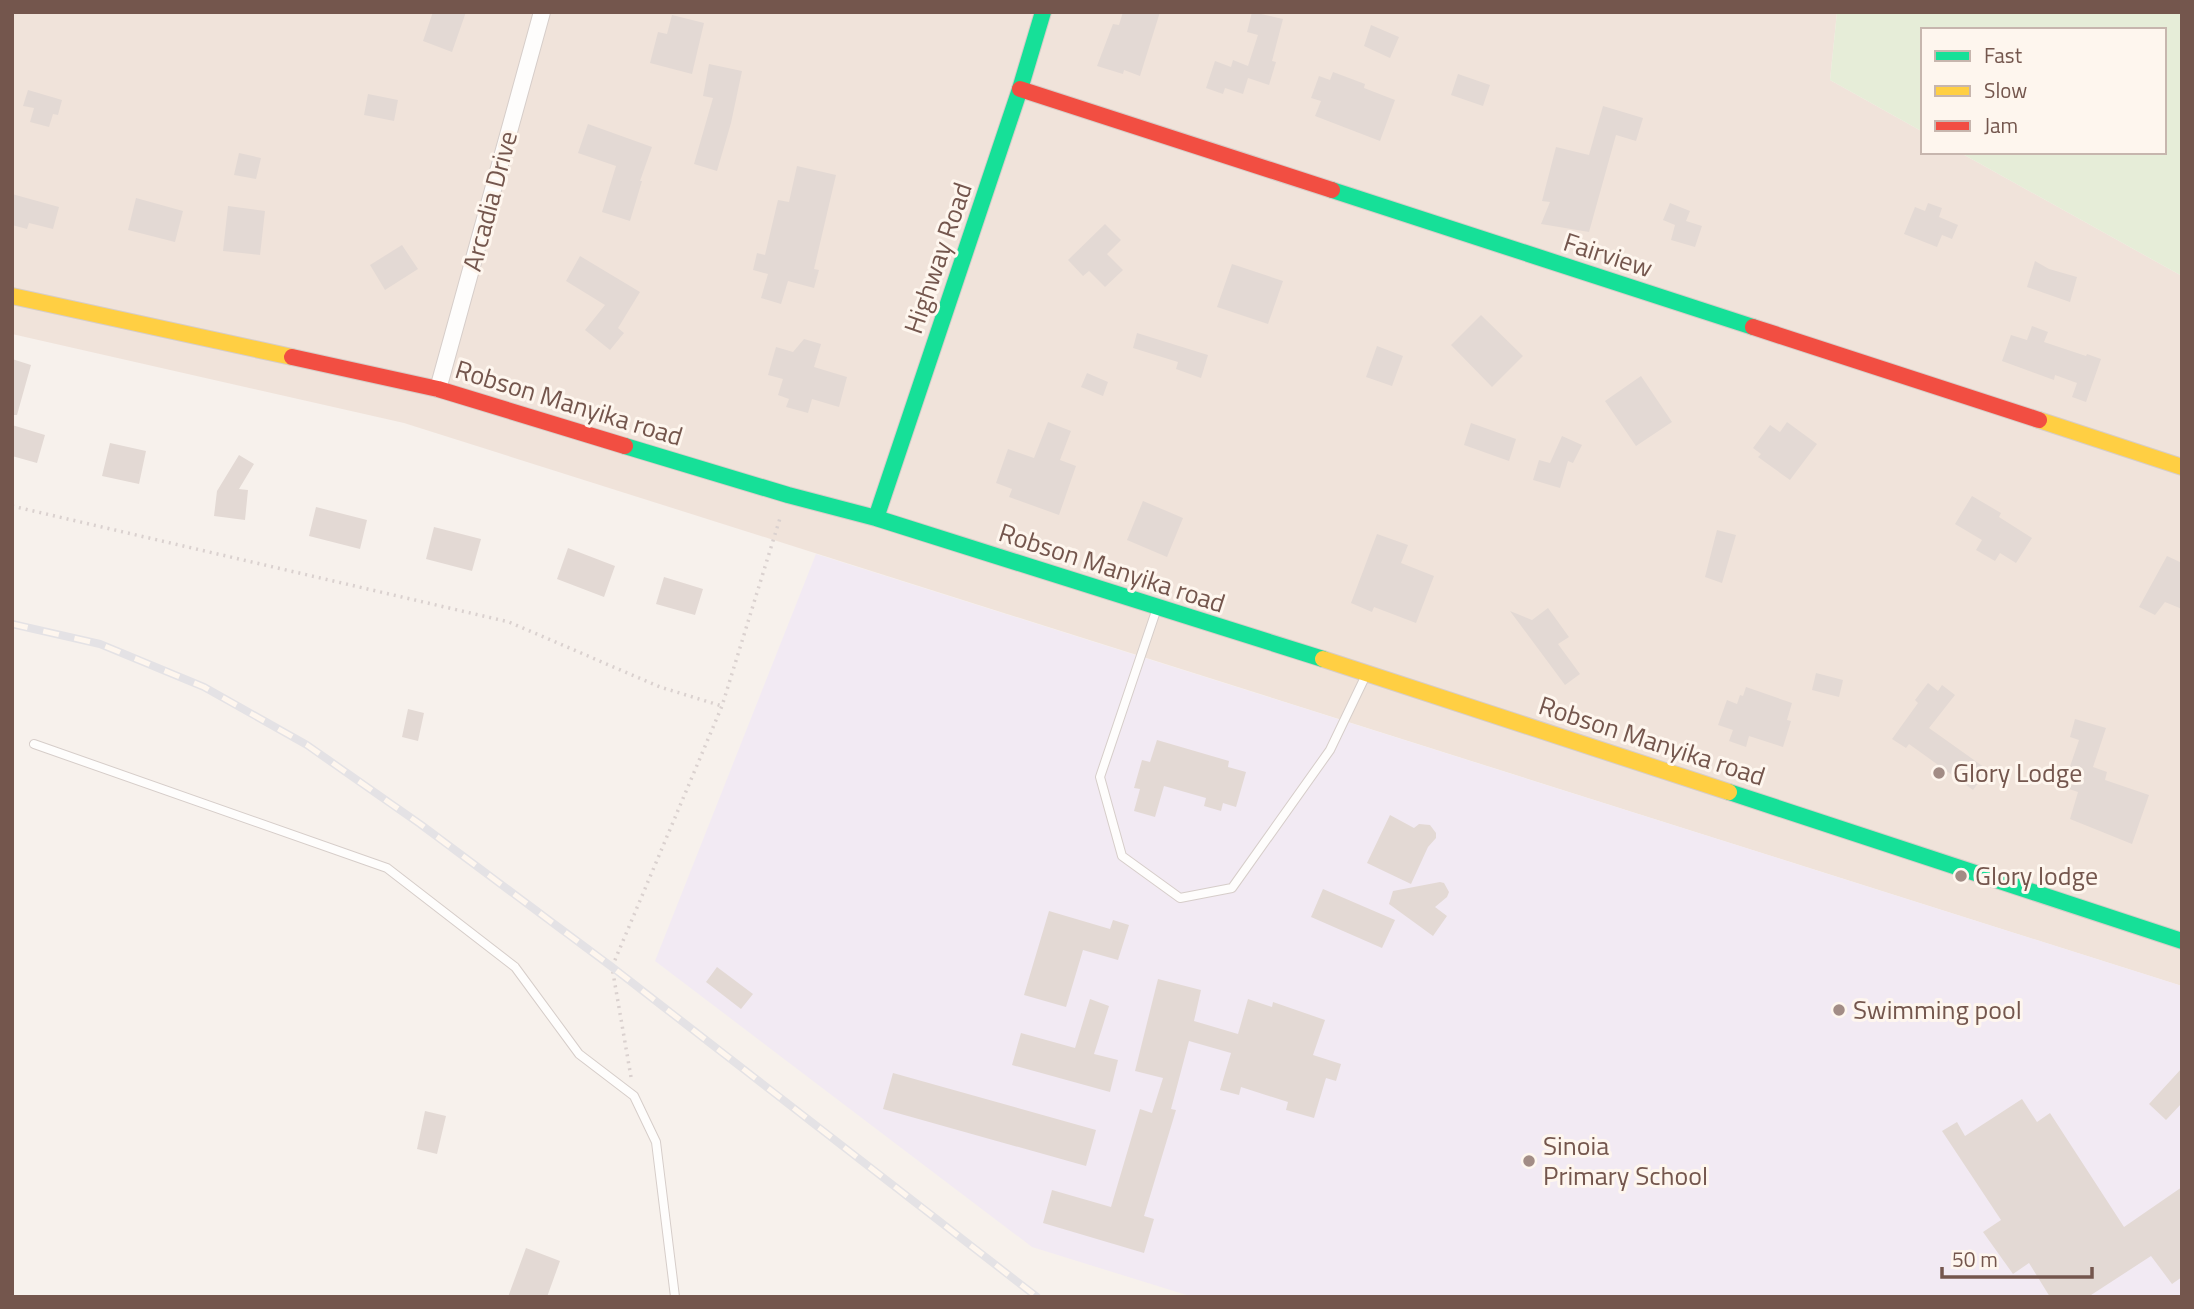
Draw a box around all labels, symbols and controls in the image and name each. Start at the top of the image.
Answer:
legend [1921,28,2166,154]
text: Fast [1984,39,2023,71]
text: Slow [1984,74,2027,106]
text: Jam [1984,109,2018,141]
street label: Arcadia Drive [452,126,527,275]
street label: Highway Road [893,177,982,339]
street label: Fairview [1559,222,1658,287]
street label: Robson Manyika road [451,349,688,456]
street label: Robson Manyika road [994,513,1230,623]
street label: Robson Manyika road [1534,686,1770,796]
place label: Glory Lodge [1953,753,2082,792]
marker: Glory Lodge [1931,765,1947,781]
place label: Glory lodge [1975,856,2098,895]
marker: Glory lodge [1953,868,1969,884]
place label: Swimming pool [1853,990,2022,1029]
marker: Swimming pool [1831,1002,1847,1018]
place label: Sinoia Primary School [1543,1126,1708,1195]
marker: Sinoia Primary School [1521,1153,1537,1169]
scale bar [1942,1236,2092,1280]
text: 50 m [1952,1243,1998,1275]

